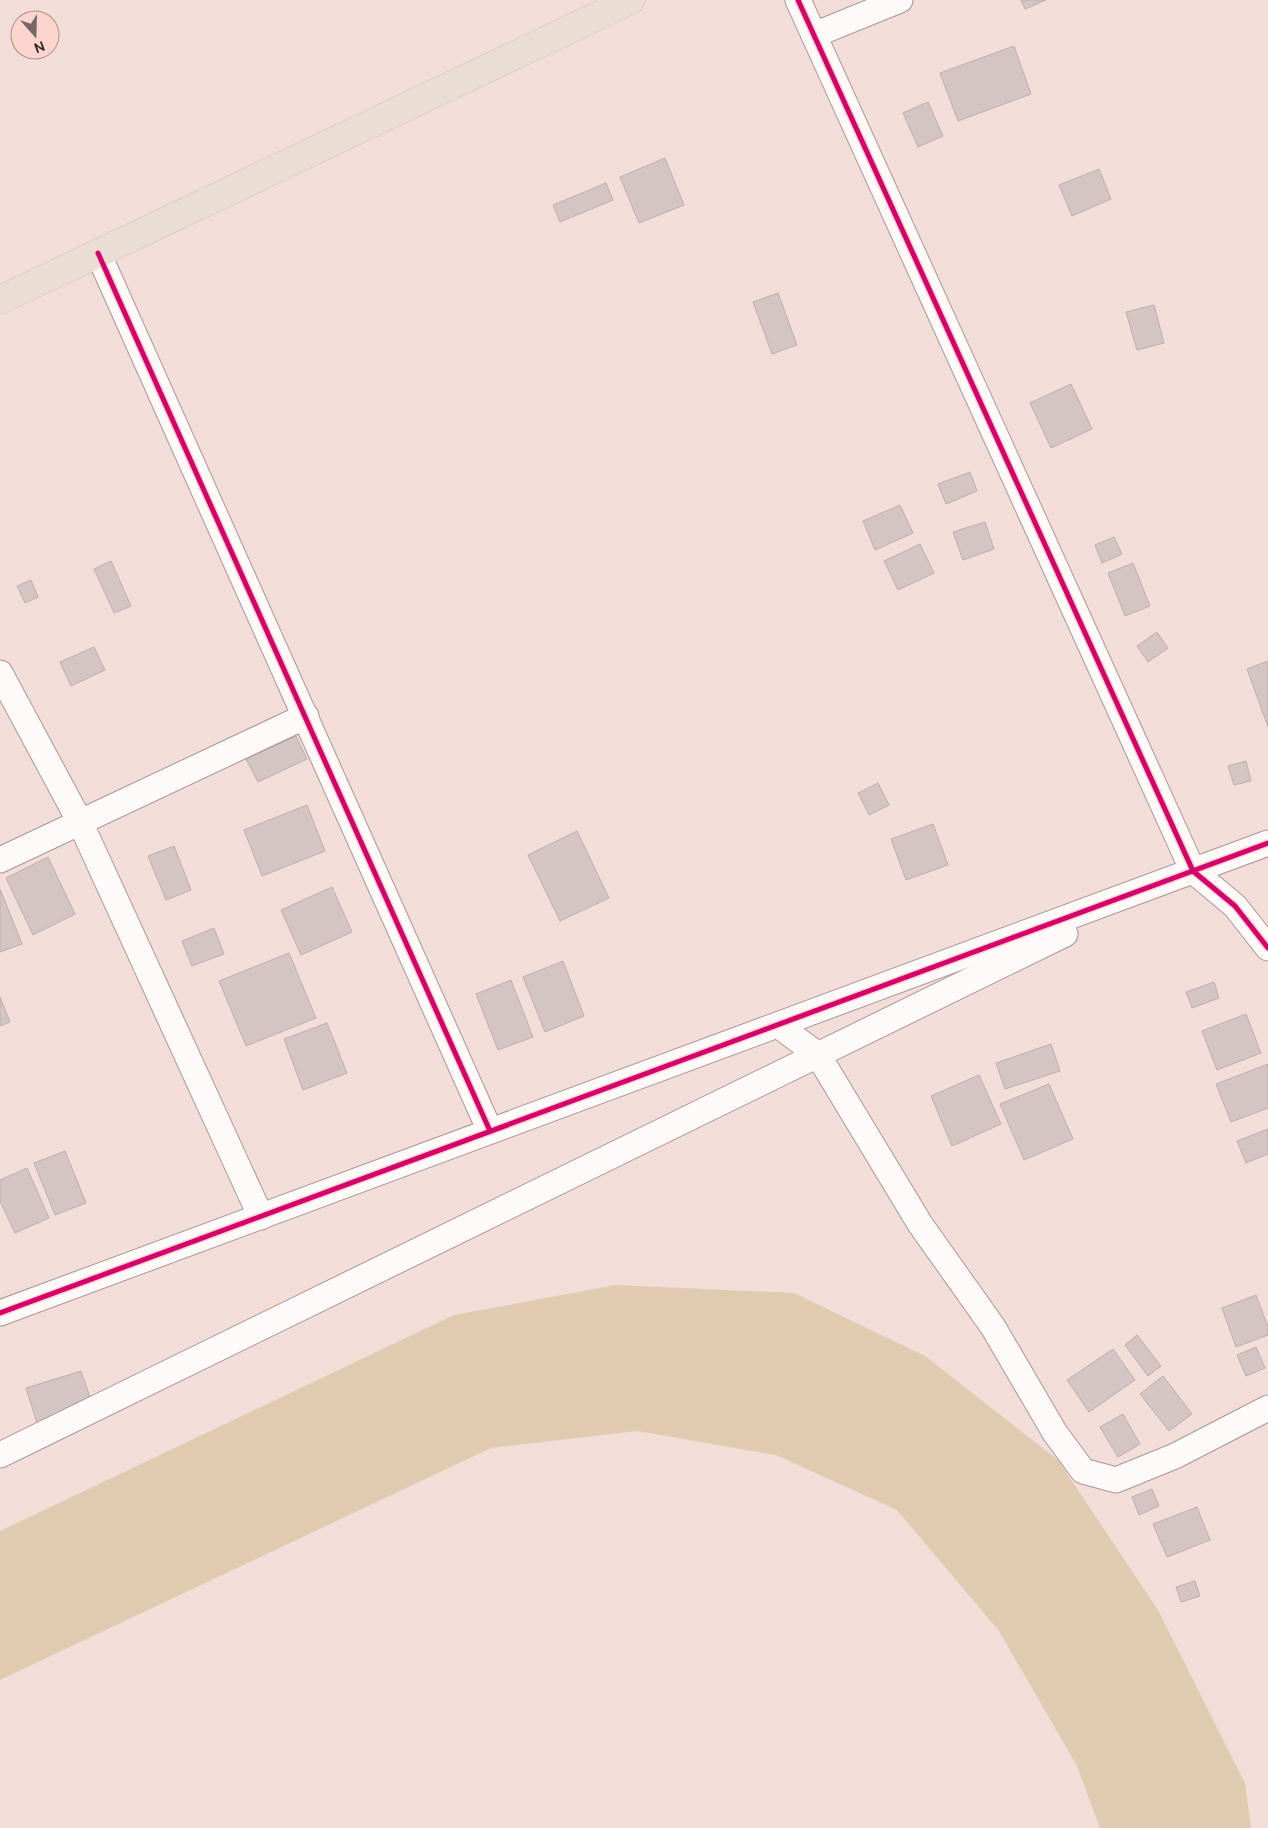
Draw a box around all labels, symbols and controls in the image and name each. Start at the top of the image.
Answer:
north arrow [10,10,60,60]
text: N [32,38,47,57]

